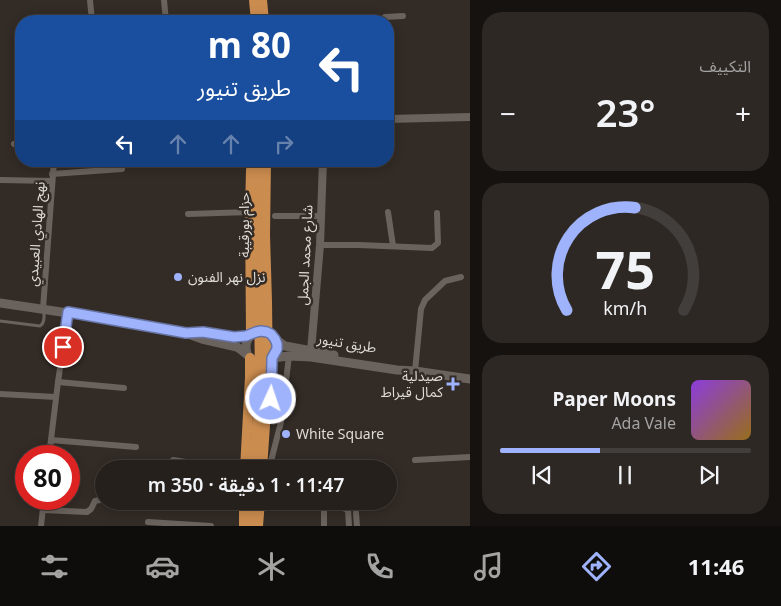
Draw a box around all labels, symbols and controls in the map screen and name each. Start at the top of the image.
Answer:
text: 80 m [208,21,291,68]
icon: left [309,35,374,100]
text: التكييف [699,55,751,77]
text: طريق تنيور [197,72,291,102]
text: 23° [596,86,655,138]
text: − [500,94,516,132]
text: + [735,94,751,132]
icon: left [111,130,139,158]
icon: ahead [164,130,192,158]
icon: ahead [217,130,245,158]
icon: right [270,130,298,158]
street label: نهج الهادي العبيدي [22,181,51,287]
street label: حزام بورقيبة [234,192,255,258]
street label: شارع محمد الجمل [292,204,319,306]
text: 75 [596,233,655,304]
place label: نزل نهر الفنون [188,267,266,286]
marker: نزل نهر الفنون [172,271,184,283]
text: km/h [604,296,647,320]
pin [42,326,84,368]
street label: طريق تنيور [315,328,378,358]
icon: arrive [49,333,77,361]
place label: صيدلية كمال قيراط [381,366,443,401]
position arrow [244,372,296,424]
marker: صيدلية كمال قيراط [447,378,459,390]
text: Paper Moons [552,386,676,412]
text: Ada Vale [611,412,676,434]
place label: White Square [296,424,384,443]
marker: White Square [280,428,292,440]
speed limit sign: 80 [15,445,80,510]
icon: previous [528,461,556,489]
icon: pause [611,461,639,489]
icon: next [695,461,723,489]
text: 11:47 · 1 دقيقة · 350 m [148,472,344,498]
icon: filters [37,549,72,584]
icon: car [145,549,180,584]
icon: climate [254,549,289,584]
icon: phone [362,549,397,584]
icon: music [471,549,506,584]
icon: directions [579,549,614,584]
text: 11:46 [688,551,744,581]

